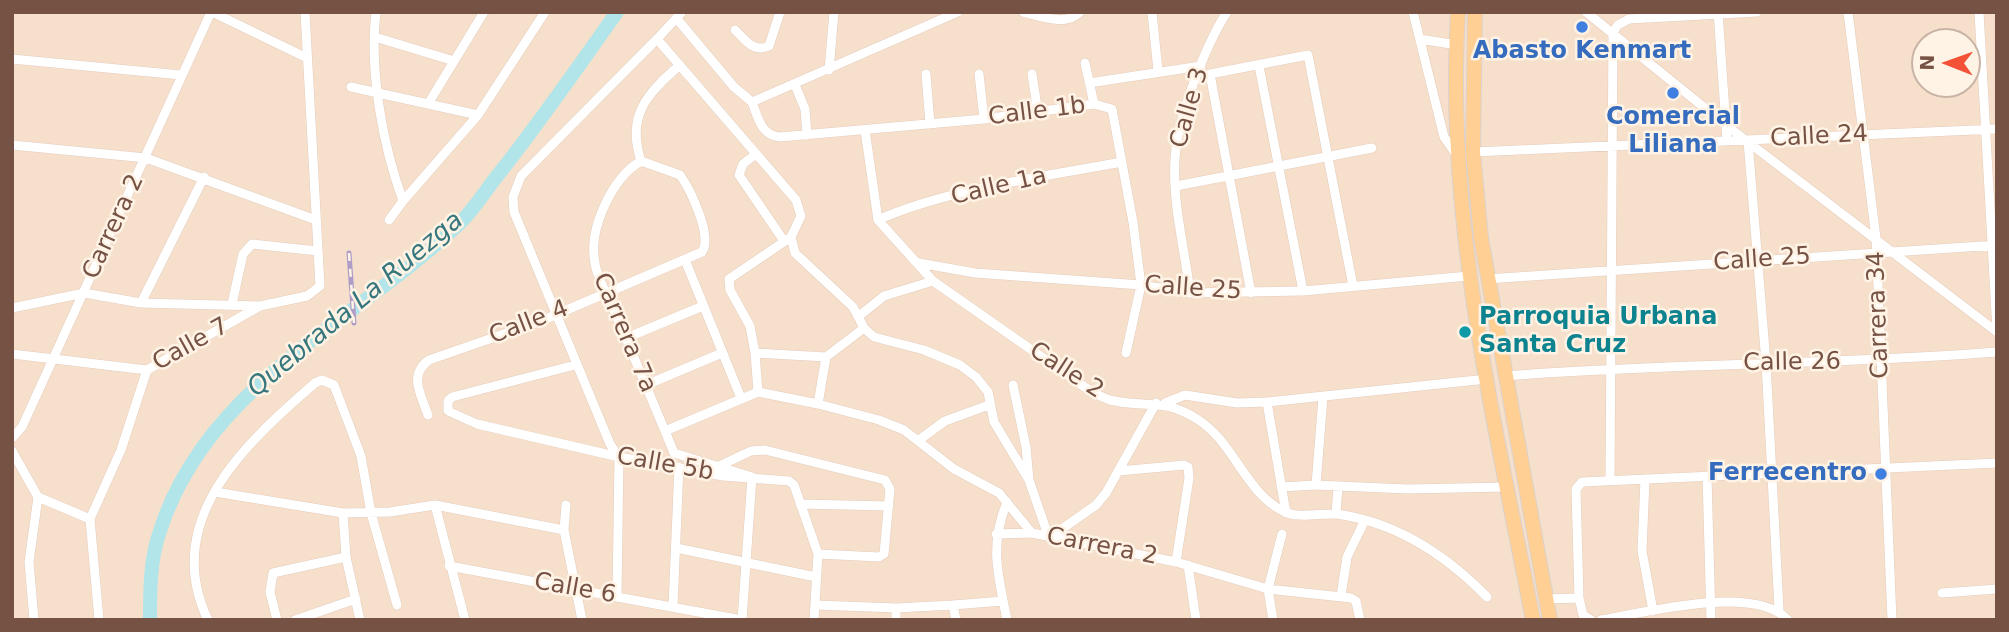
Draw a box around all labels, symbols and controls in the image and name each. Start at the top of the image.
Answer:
marker: Abasto Kenmart [1574,19,1590,35]
north arrow [1911,28,1981,98]
place label: Abasto Kenmart [1473,38,1691,66]
text: N [1916,55,1938,71]
street label: Calle 3 [1165,64,1215,152]
marker: Comercial Liliana [1665,85,1681,101]
street label: Calle 1b [987,92,1087,132]
place label: Comercial Liliana [1606,104,1740,160]
street label: Calle 24 [1769,120,1869,154]
street label: Calle 1a [948,162,1050,212]
street label: Carrera 2 [77,170,151,284]
water label: Quebrada La Ruezga [242,206,470,404]
street label: Calle 25 [1712,242,1812,278]
street label: Carrera 34 [1862,251,1896,379]
street label: Carrera 7a [586,269,662,397]
street label: Calle 25 [1143,271,1243,307]
street label: Calle 4 [485,295,573,351]
place label: Parroquia Urbana Santa Cruz [1479,304,1717,360]
street label: Calle 7 [148,312,234,378]
marker: Parroquia Urbana Santa Cruz [1457,324,1473,340]
street label: Calle 2 [1024,336,1108,406]
street label: Calle 26 [1743,348,1841,378]
street label: Calle 5b [614,442,716,488]
place label: Ferrecentro [1708,460,1867,488]
marker: Ferrecentro [1873,466,1889,482]
street label: Carrera 2 [1044,522,1160,572]
street label: Calle 6 [532,568,618,610]

